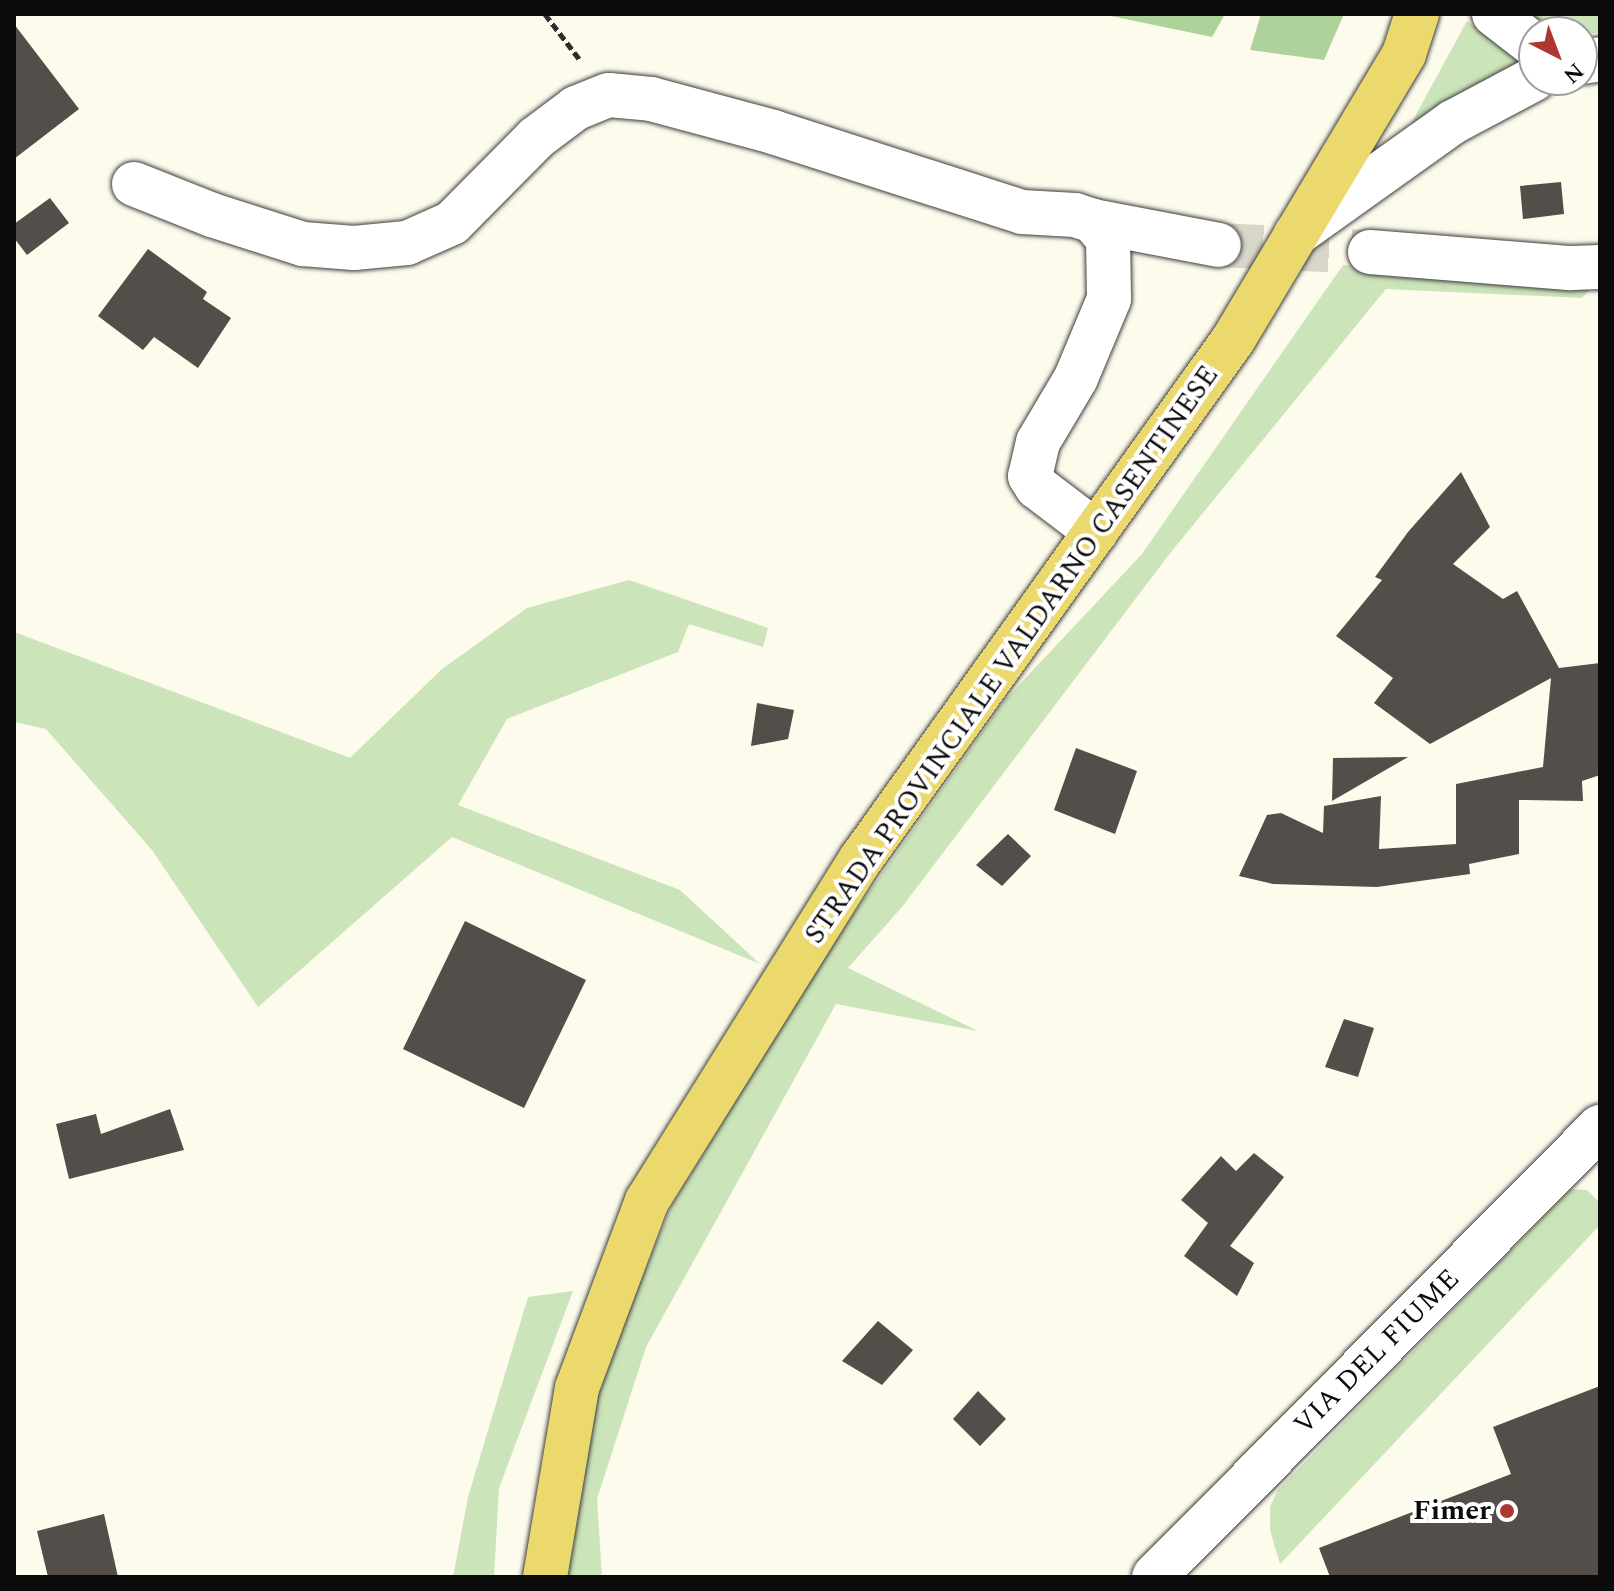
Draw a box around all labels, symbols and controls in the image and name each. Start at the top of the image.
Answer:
north arrow [1518,16,1598,96]
text: N [1555,54,1591,91]
street label: STRADA PROVINCIALE VALDARNO CASENTINESE [798,360,1226,950]
street label: VIA DEL FIUME [1287,1262,1467,1442]
place label: Fimer [1413,1494,1491,1528]
marker: Fimer [1498,1502,1516,1520]

